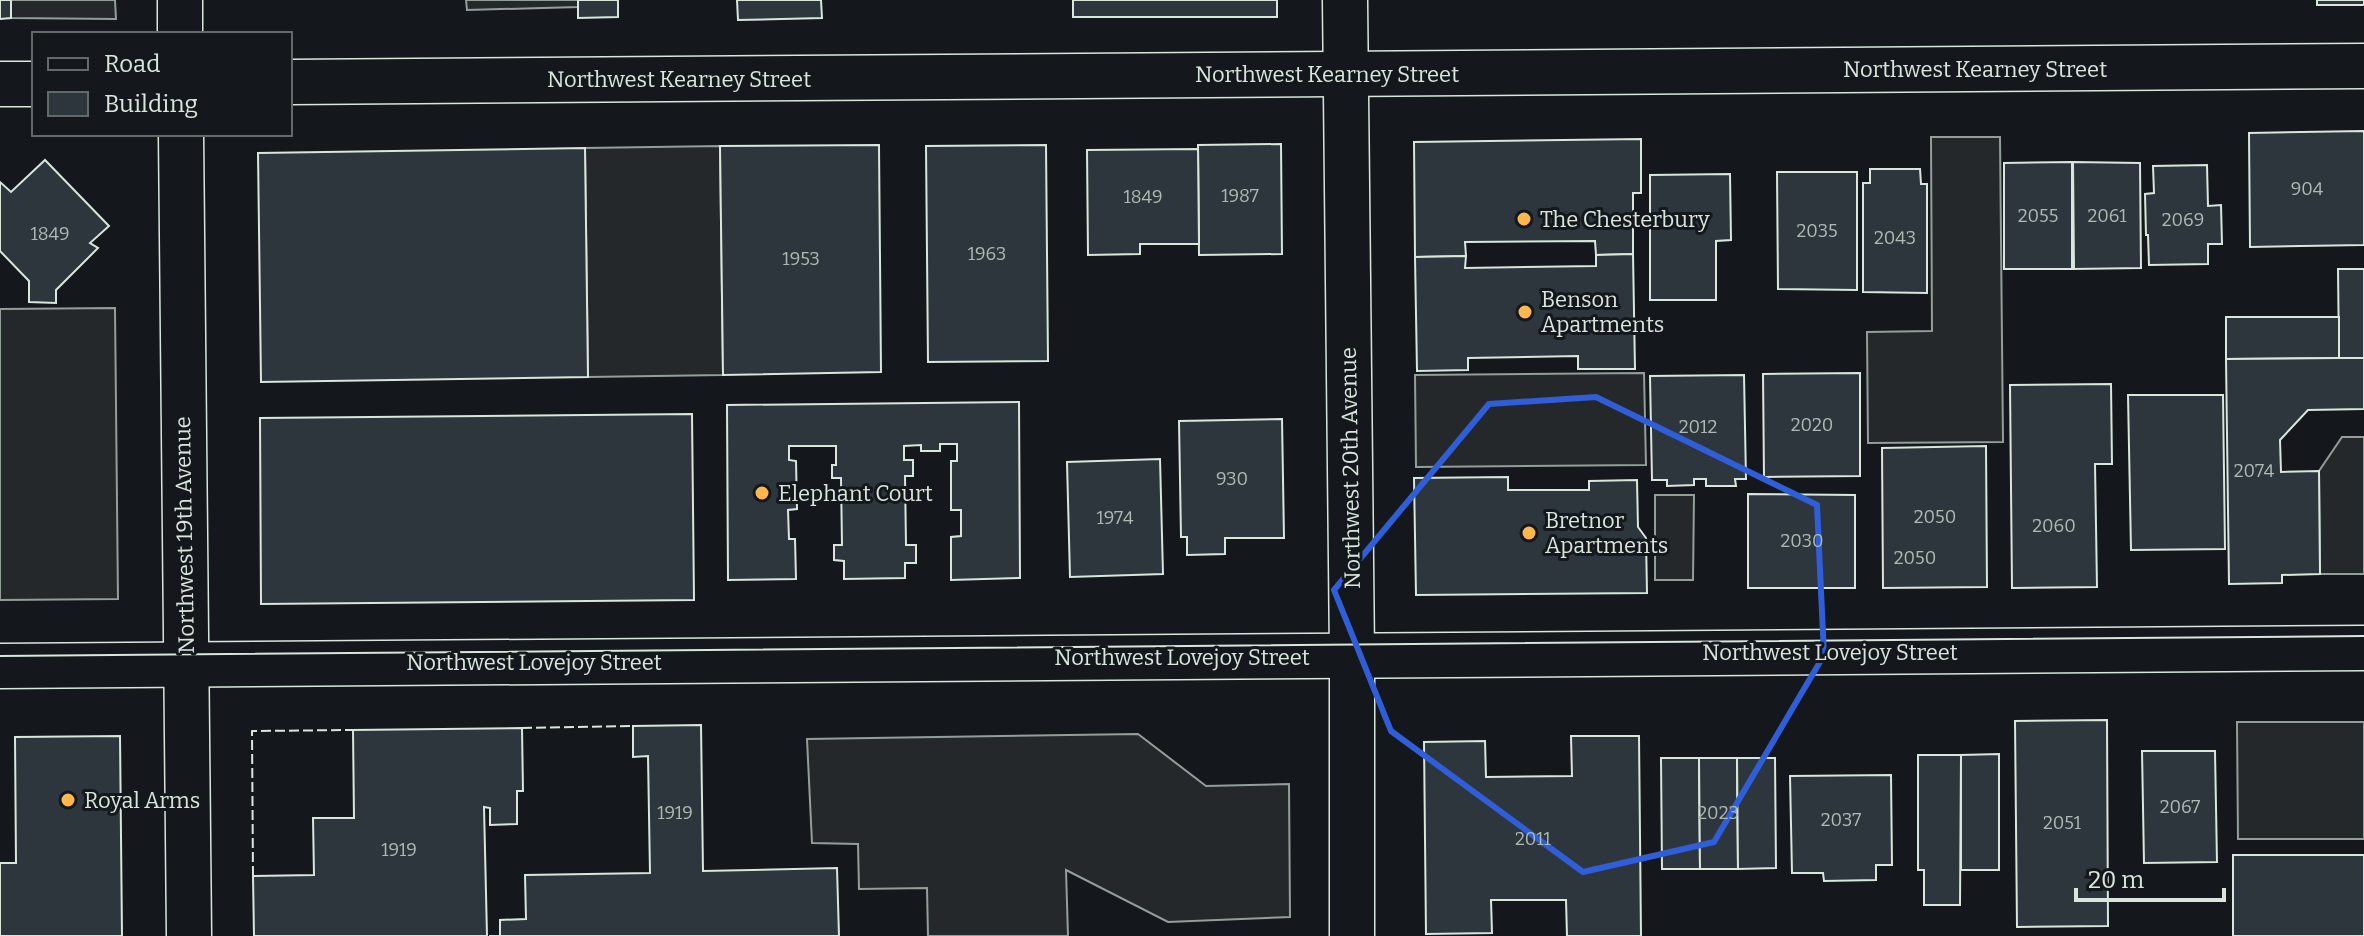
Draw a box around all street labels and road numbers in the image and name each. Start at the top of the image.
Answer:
street label: Northwest Kearney Street [1843,56,2107,83]
street label: Northwest Kearney Street [1195,61,1459,88]
street label: Northwest Kearney Street [547,66,811,93]
street label: Northwest 20th Avenue [1335,347,1366,589]
street label: Northwest 19th Avenue [169,416,200,654]
street label: Northwest Lovejoy Street [1702,639,1958,666]
street label: Northwest Lovejoy Street [1054,644,1310,671]
street label: Northwest Lovejoy Street [406,649,662,676]

